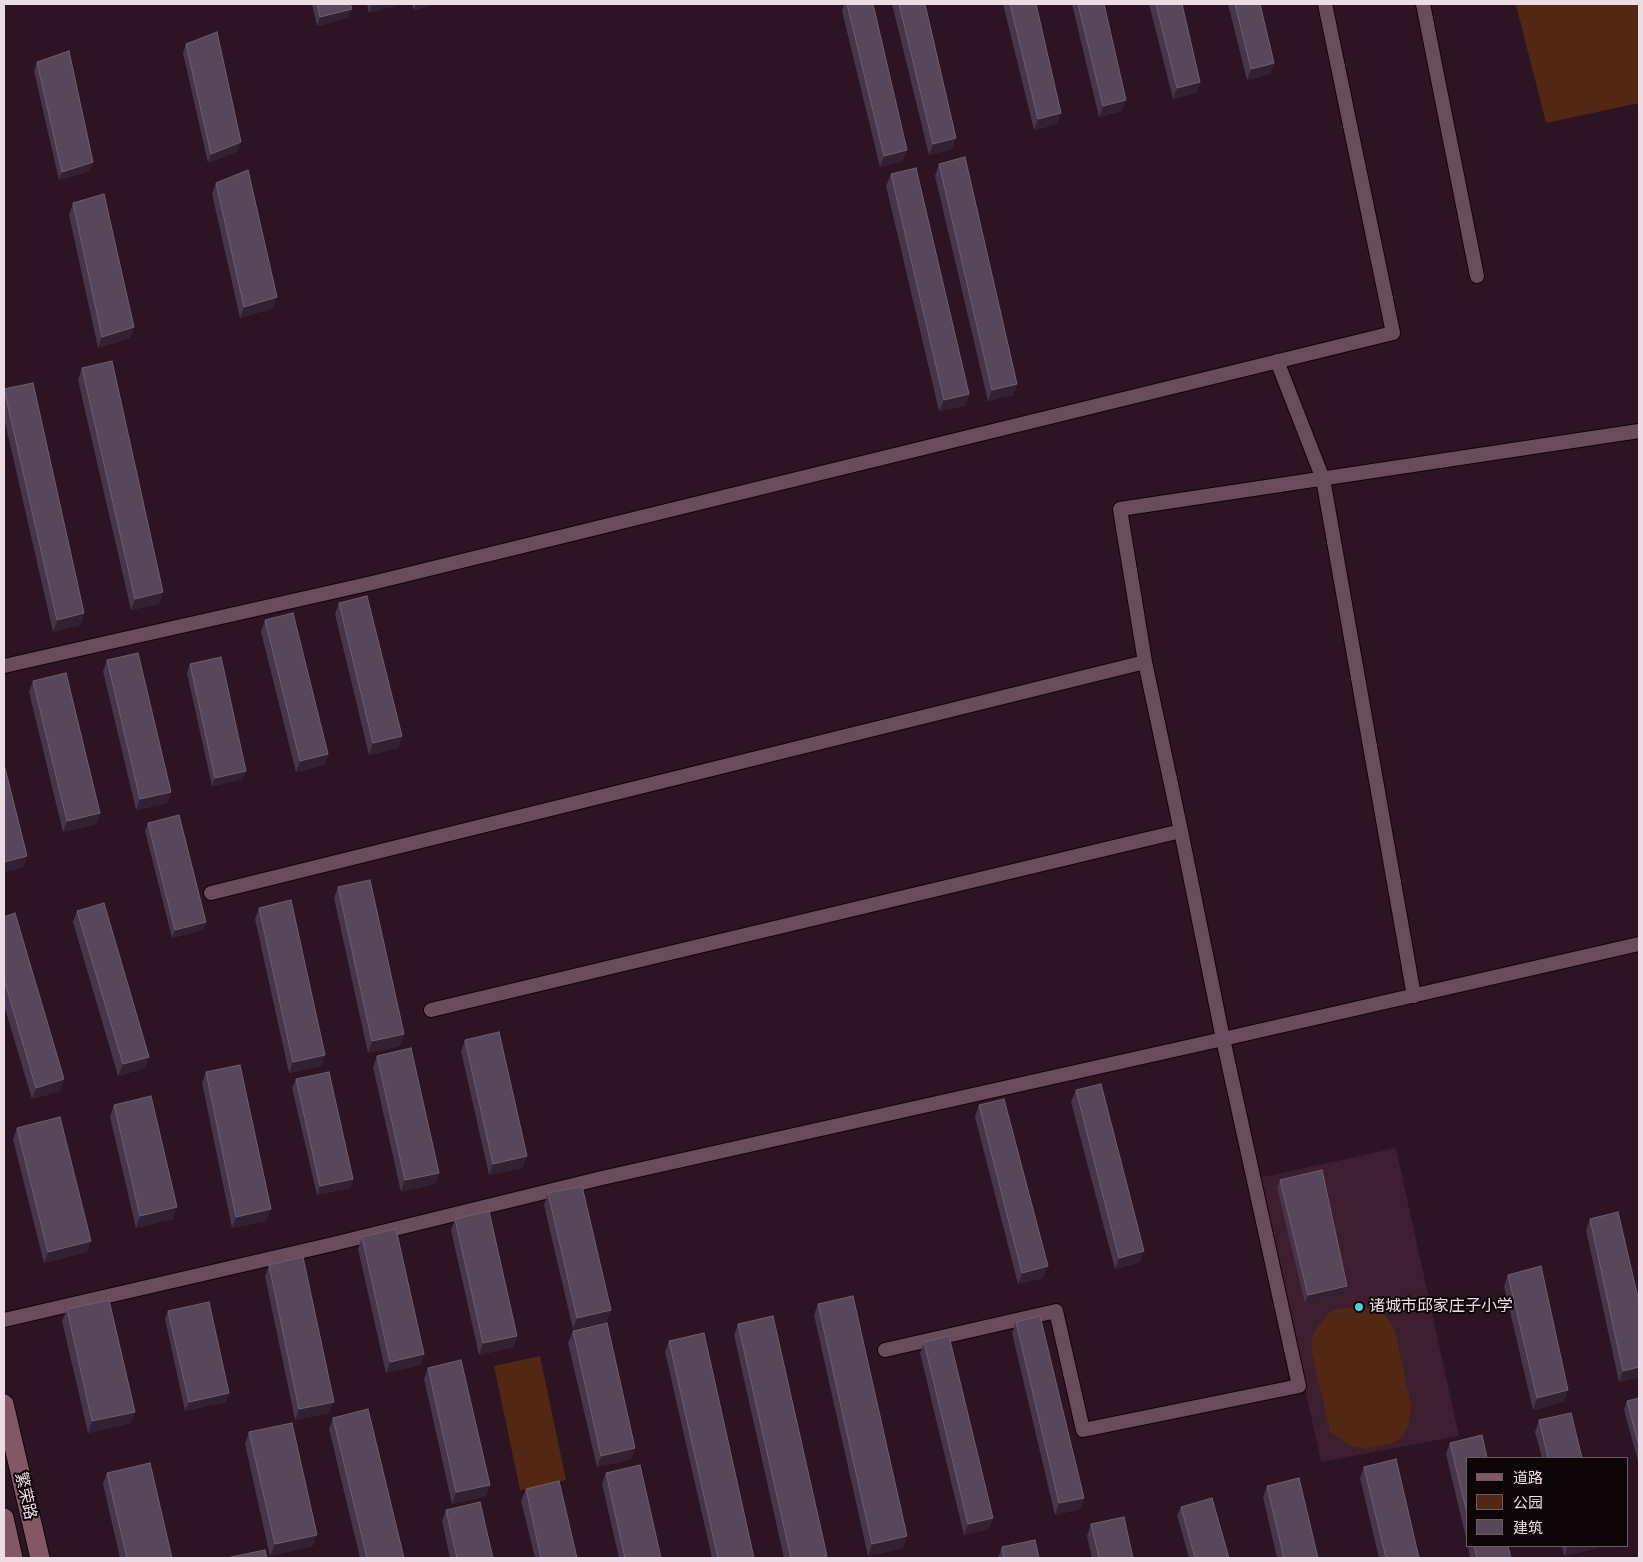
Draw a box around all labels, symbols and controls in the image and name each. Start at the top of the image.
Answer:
place label: 诸城市邱家庄子小学 [1369,1297,1513,1317]
marker: 诸城市邱家庄子小学 [1353,1301,1365,1313]
legend [1466,1457,1628,1547]
text: 道路 [1513,1467,1543,1488]
street label: 繁荣路 [10,1470,40,1522]
text: 公园 [1513,1492,1543,1513]
text: 建筑 [1513,1517,1543,1538]

